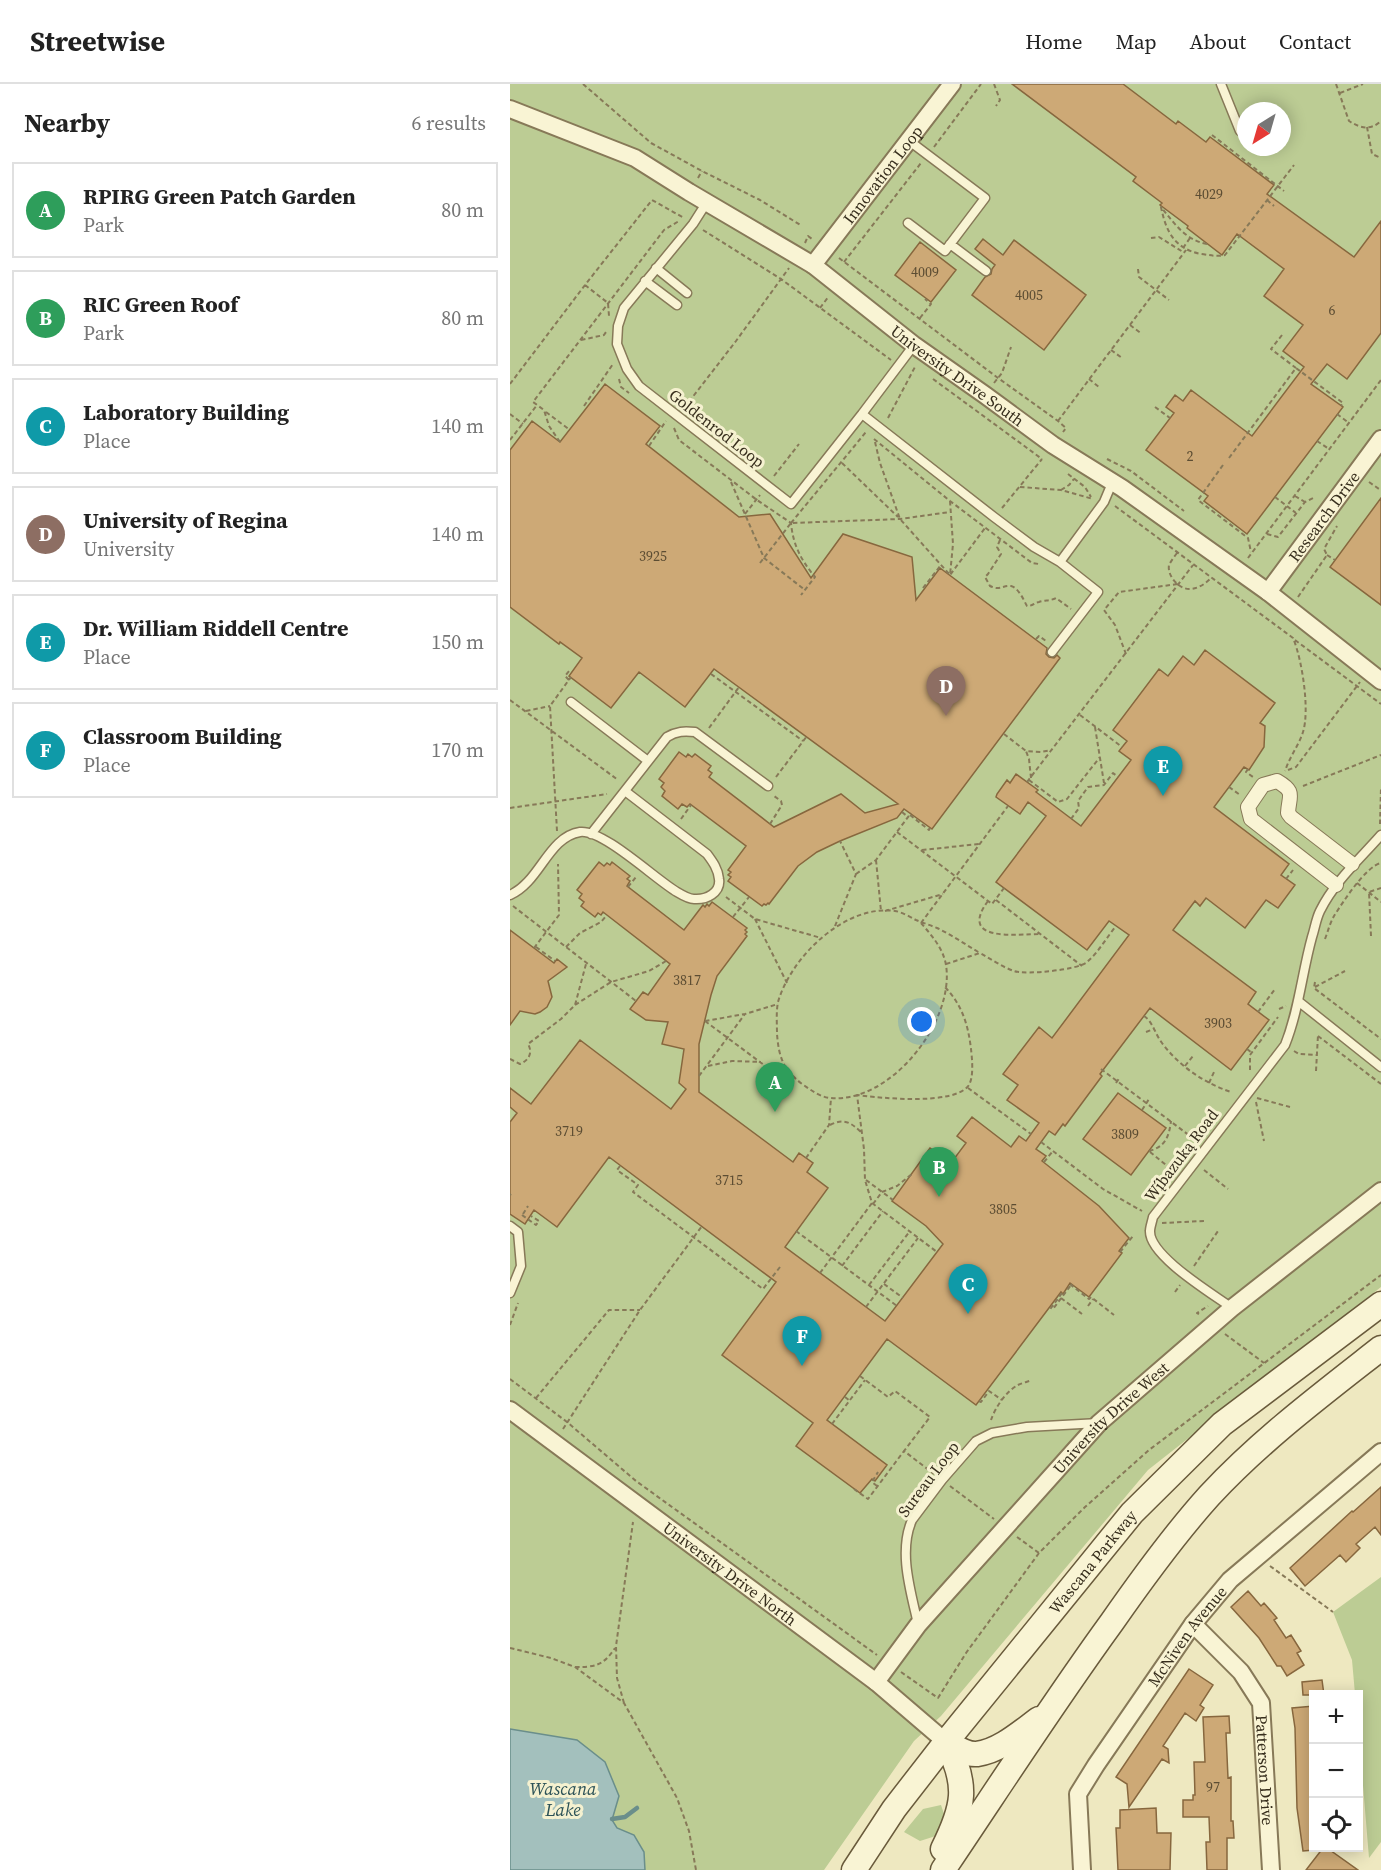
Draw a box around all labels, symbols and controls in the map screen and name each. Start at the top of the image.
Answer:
text: Streetwise [30,22,165,60]
text: Home [1025,27,1083,56]
text: Map [1116,27,1157,56]
text: About [1190,27,1246,56]
text: Contact [1279,27,1351,56]
north arrow [1237,102,1291,156]
text: Nearby [24,105,110,141]
text: 6 results [411,109,486,137]
street label: Innovation Loop [838,121,927,228]
text: RPIRG Green Patch Garden [83,181,356,211]
house number: 4029 [1195,184,1223,204]
text: A [39,196,52,224]
text: 80 m [441,196,484,224]
text: Park [83,211,124,239]
house number: 4009 [911,262,939,282]
house number: 4005 [1015,285,1043,305]
text: RIC Green Roof [83,289,238,319]
house number: 6 [1329,300,1336,320]
text: B [39,304,52,332]
text: 80 m [441,304,484,332]
text: Park [83,319,124,347]
street label: University Drive South [886,320,1029,432]
street label: Goldenrod Loop [665,384,769,472]
text: Laboratory Building [83,397,289,427]
text: C [39,412,52,440]
text: 140 m [431,412,484,440]
text: Place [83,427,131,455]
house number: 2 [1187,446,1194,466]
street label: Research Drive [1283,467,1365,566]
text: University of Regina [83,505,288,535]
text: D [38,520,53,548]
text: 140 m [431,520,484,548]
text: University [83,535,174,563]
house number: 3925 [639,546,667,566]
text: Dr. William Riddell Centre [83,613,348,643]
text: E [40,628,51,656]
text: 150 m [431,628,484,656]
text: Place [83,643,131,671]
pin: D [926,666,966,716]
text: Classroom Building [83,721,282,751]
text: F [40,736,51,764]
text: 170 m [431,736,484,764]
pin: E [1144,746,1182,796]
text: Place [83,751,131,779]
house number: 3817 [673,970,701,990]
your location [907,1007,936,1036]
house number: 3903 [1204,1013,1232,1033]
pin: A [756,1062,794,1112]
street label: Wį́bazuką Road [1139,1104,1223,1206]
house number: 3719 [555,1121,583,1141]
house number: 3809 [1111,1124,1139,1144]
pin: B [920,1148,958,1197]
house number: 3715 [715,1170,743,1190]
house number: 3805 [989,1199,1017,1219]
pin: C [948,1264,988,1314]
pin: F [782,1316,822,1366]
street label: University Drive West [1048,1356,1174,1479]
street label: Sureau Loop [892,1437,964,1521]
street label: Wascana Parkway [1044,1505,1142,1618]
street label: University Drive North [659,1516,802,1631]
street label: McNiven Avenue [1142,1581,1231,1691]
map controls [1309,1690,1363,1852]
button: + [1309,1690,1363,1744]
street label: Patterson Drive [1251,1714,1279,1826]
button: − [1309,1744,1363,1798]
water label: Wascana Lake [530,1776,597,1822]
house number: 97 [1206,1777,1220,1797]
button: locate [1309,1798,1363,1852]

